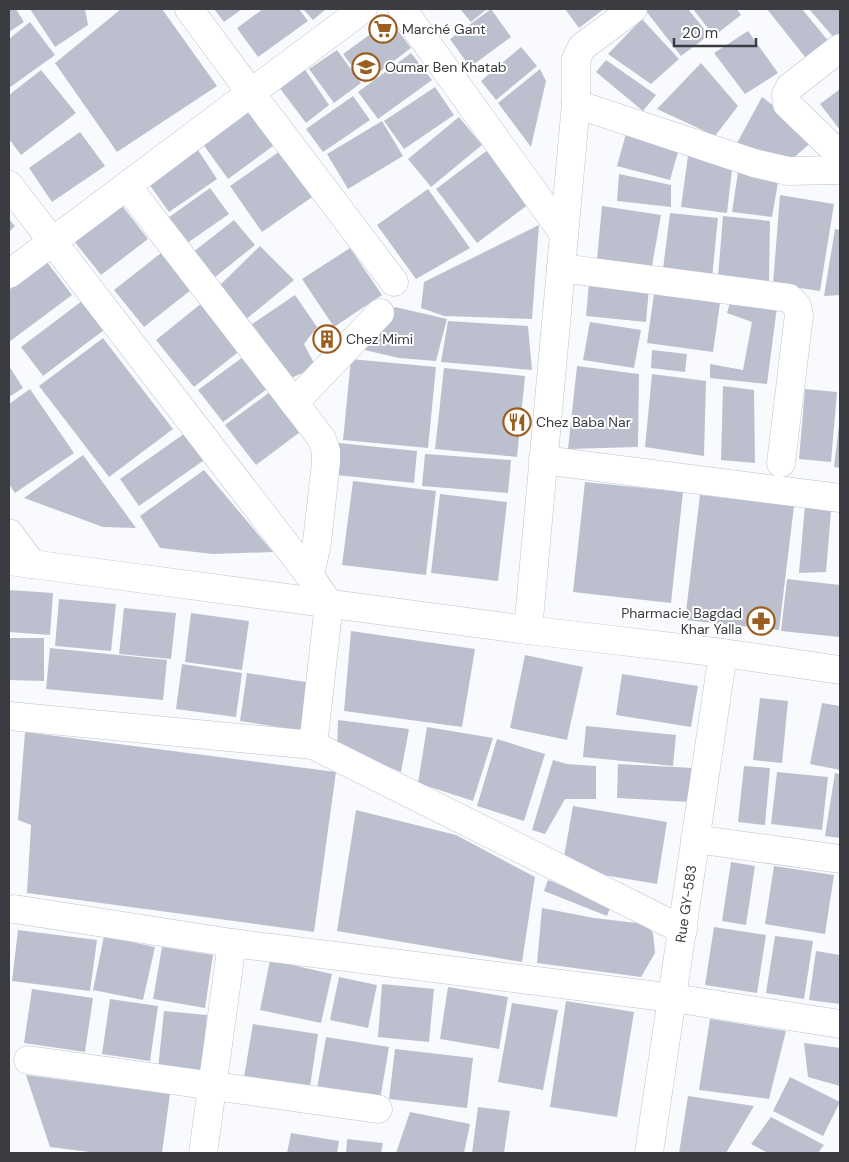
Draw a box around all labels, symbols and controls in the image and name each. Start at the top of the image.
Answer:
supermarket icon: Marché Gant [368,14,398,44]
scale bar [674,15,756,47]
place label: Marché Gant [402,20,486,38]
text: 20 m [682,23,718,43]
school or university icon: Oumar Ben Khatab [351,52,381,82]
place label: Oumar Ben Khatab [385,58,507,76]
building icon: Chez Mimi [312,324,342,354]
place label: Chez Mimi [346,330,413,348]
restaurant icon: Chez Baba Nar [502,407,532,437]
place label: Chez Baba Nar [536,413,631,431]
place label: Pharmacie Bagdad Khar Yalla [621,604,742,638]
pharmacy icon: Pharmacie Bagdad Khar Yalla [746,606,776,636]
street label: Rue GY-583 [671,864,701,944]

